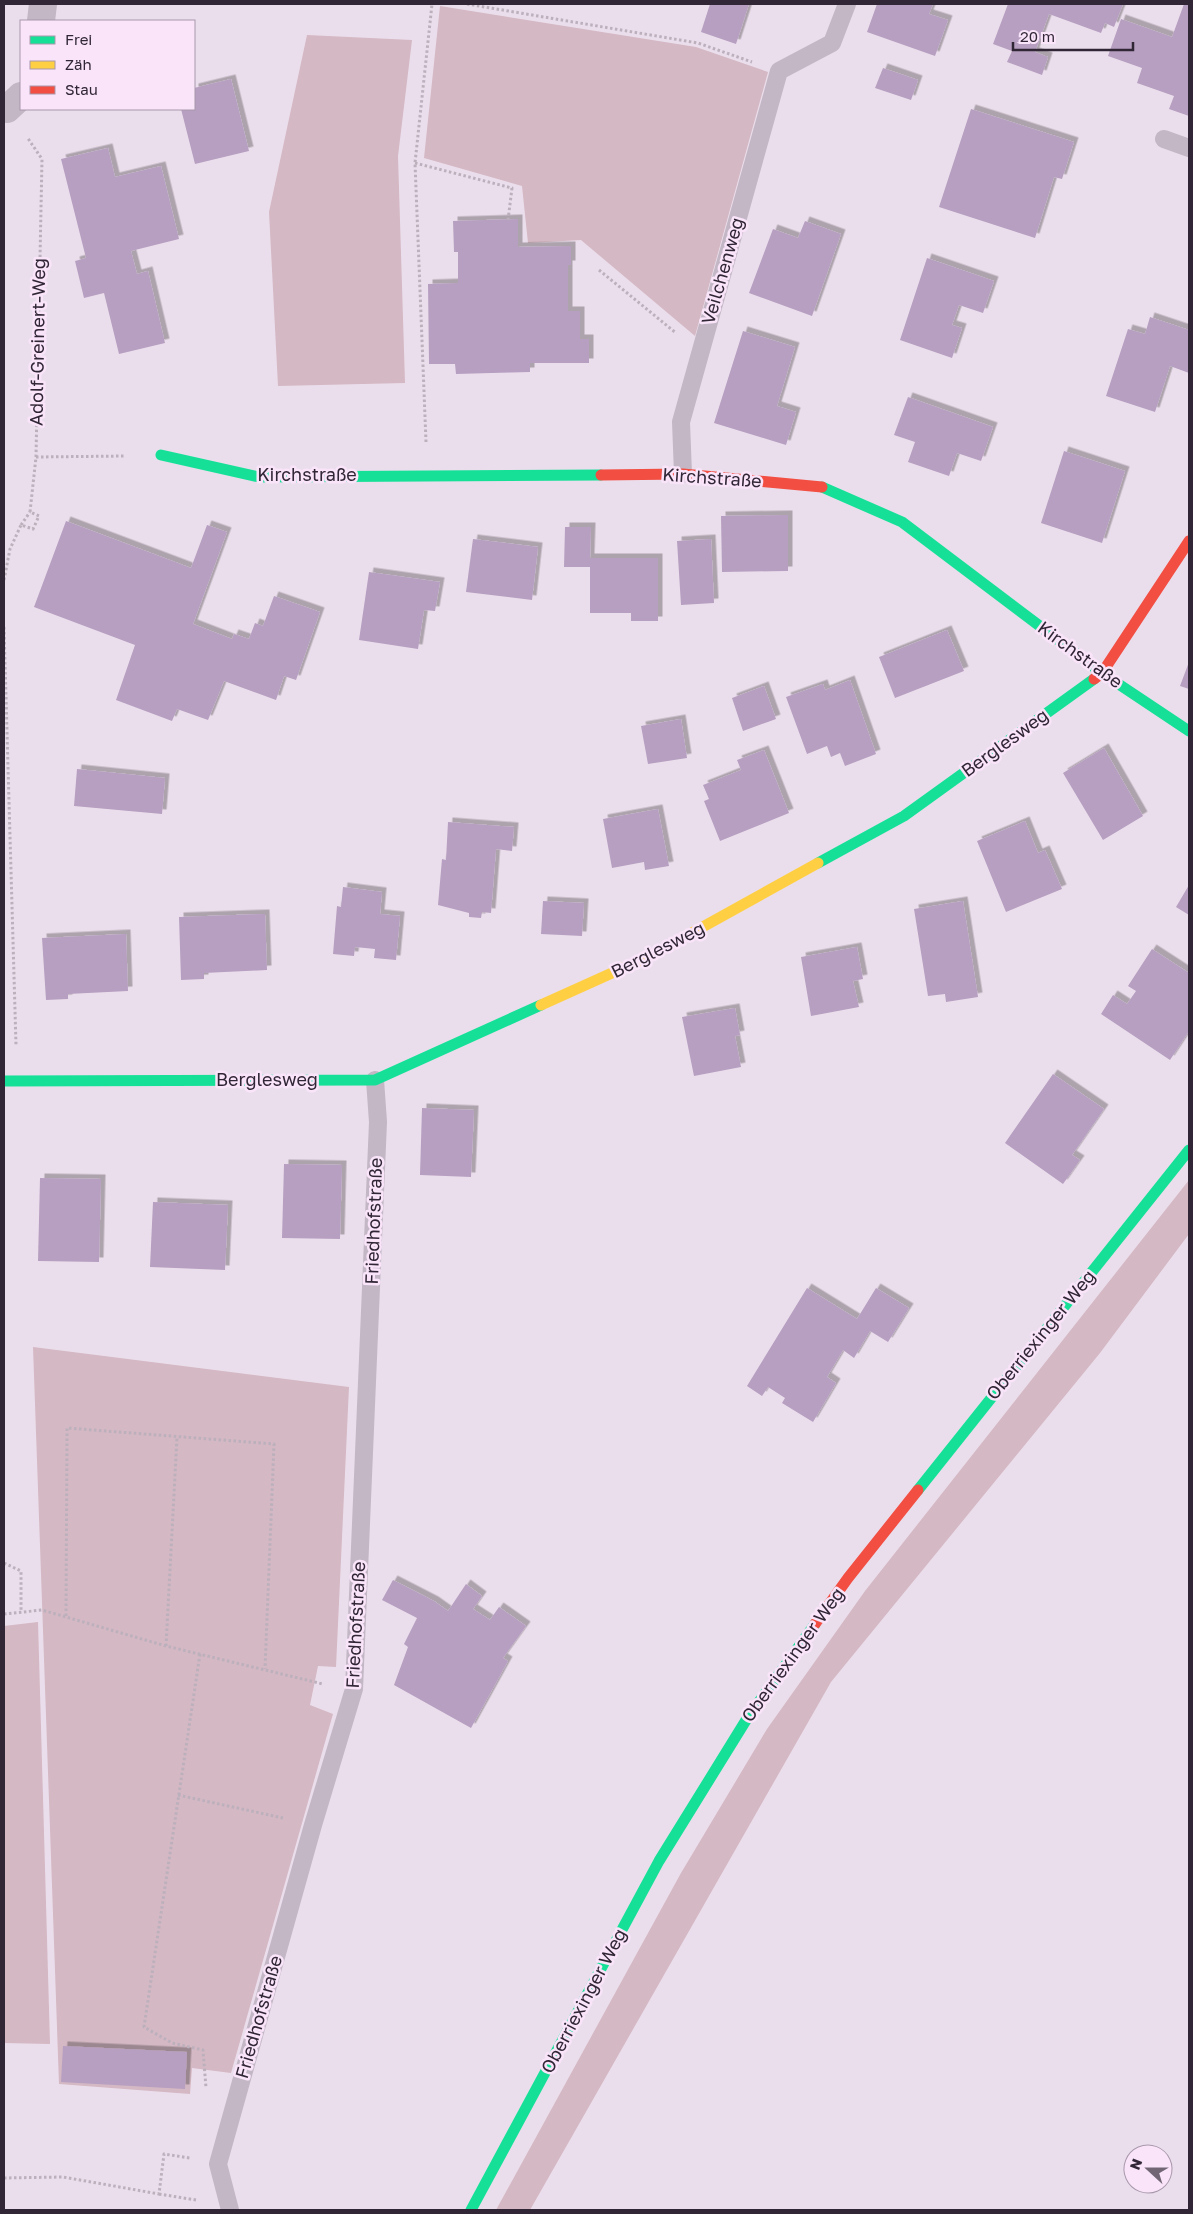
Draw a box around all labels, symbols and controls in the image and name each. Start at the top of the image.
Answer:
legend [20,20,195,110]
scale bar [1013,20,1133,52]
text: 20 m [1020,27,1055,45]
text: Frei [65,30,92,48]
text: Zäh [65,55,92,73]
text: Stau [65,80,98,98]
street label: Veilchenweg [696,215,748,327]
street label: Adolf-Greinert-Weg [25,258,49,426]
street label: Kirchstraße [257,463,357,485]
street label: Kirchstraße [662,463,763,491]
street label: Kirchstraße [1034,616,1127,692]
street label: Berglesweg [957,703,1052,781]
street label: Berglesweg [607,916,708,982]
street label: Berglesweg [216,1068,318,1090]
street label: Friedhofstraße [360,1157,386,1285]
street label: Oberriexinger Weg [981,1265,1099,1404]
street label: Friedhofstraße [341,1561,369,1689]
street label: Oberriexinger Weg [736,1583,848,1726]
street label: Oberriexinger Weg [536,1924,631,2077]
street label: Friedhofstraße [230,1953,286,2081]
north arrow [1123,2144,1173,2194]
text: N [1126,2156,1145,2172]

